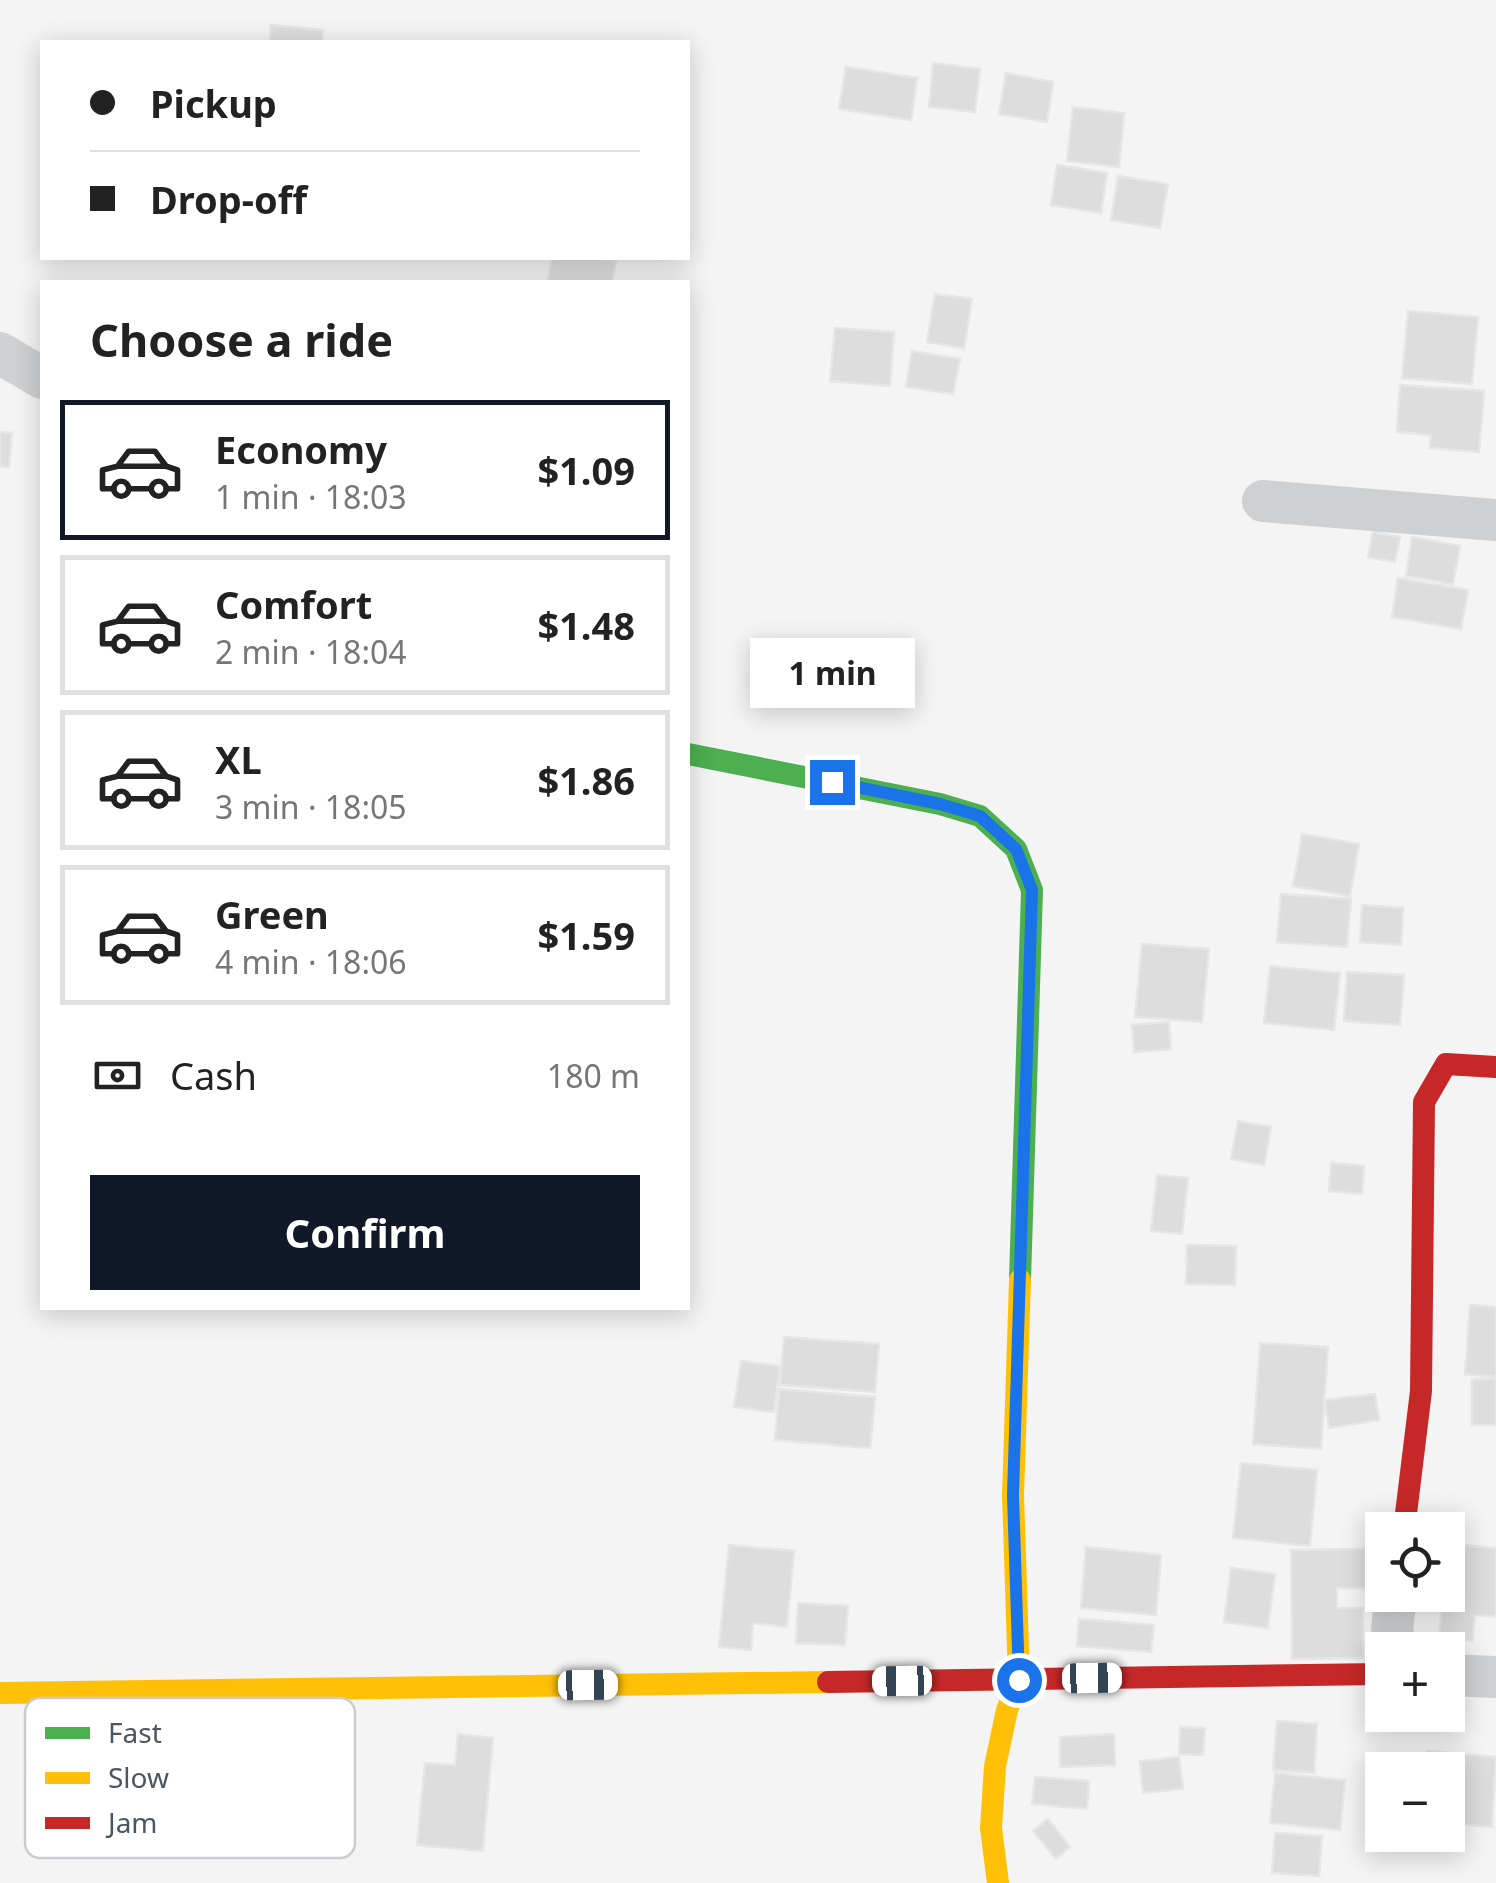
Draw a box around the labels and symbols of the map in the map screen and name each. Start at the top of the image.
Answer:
callout: 1 min [750,637,914,707]
route end [810,760,855,805]
route start [997,1658,1042,1703]
car [1062,1662,1122,1694]
car [872,1665,932,1697]
car [558,1669,618,1701]
legend [25,1698,355,1858]
text: Fast [108,1713,162,1751]
text: Slow [108,1758,169,1796]
text: Jam [105,1803,158,1841]

